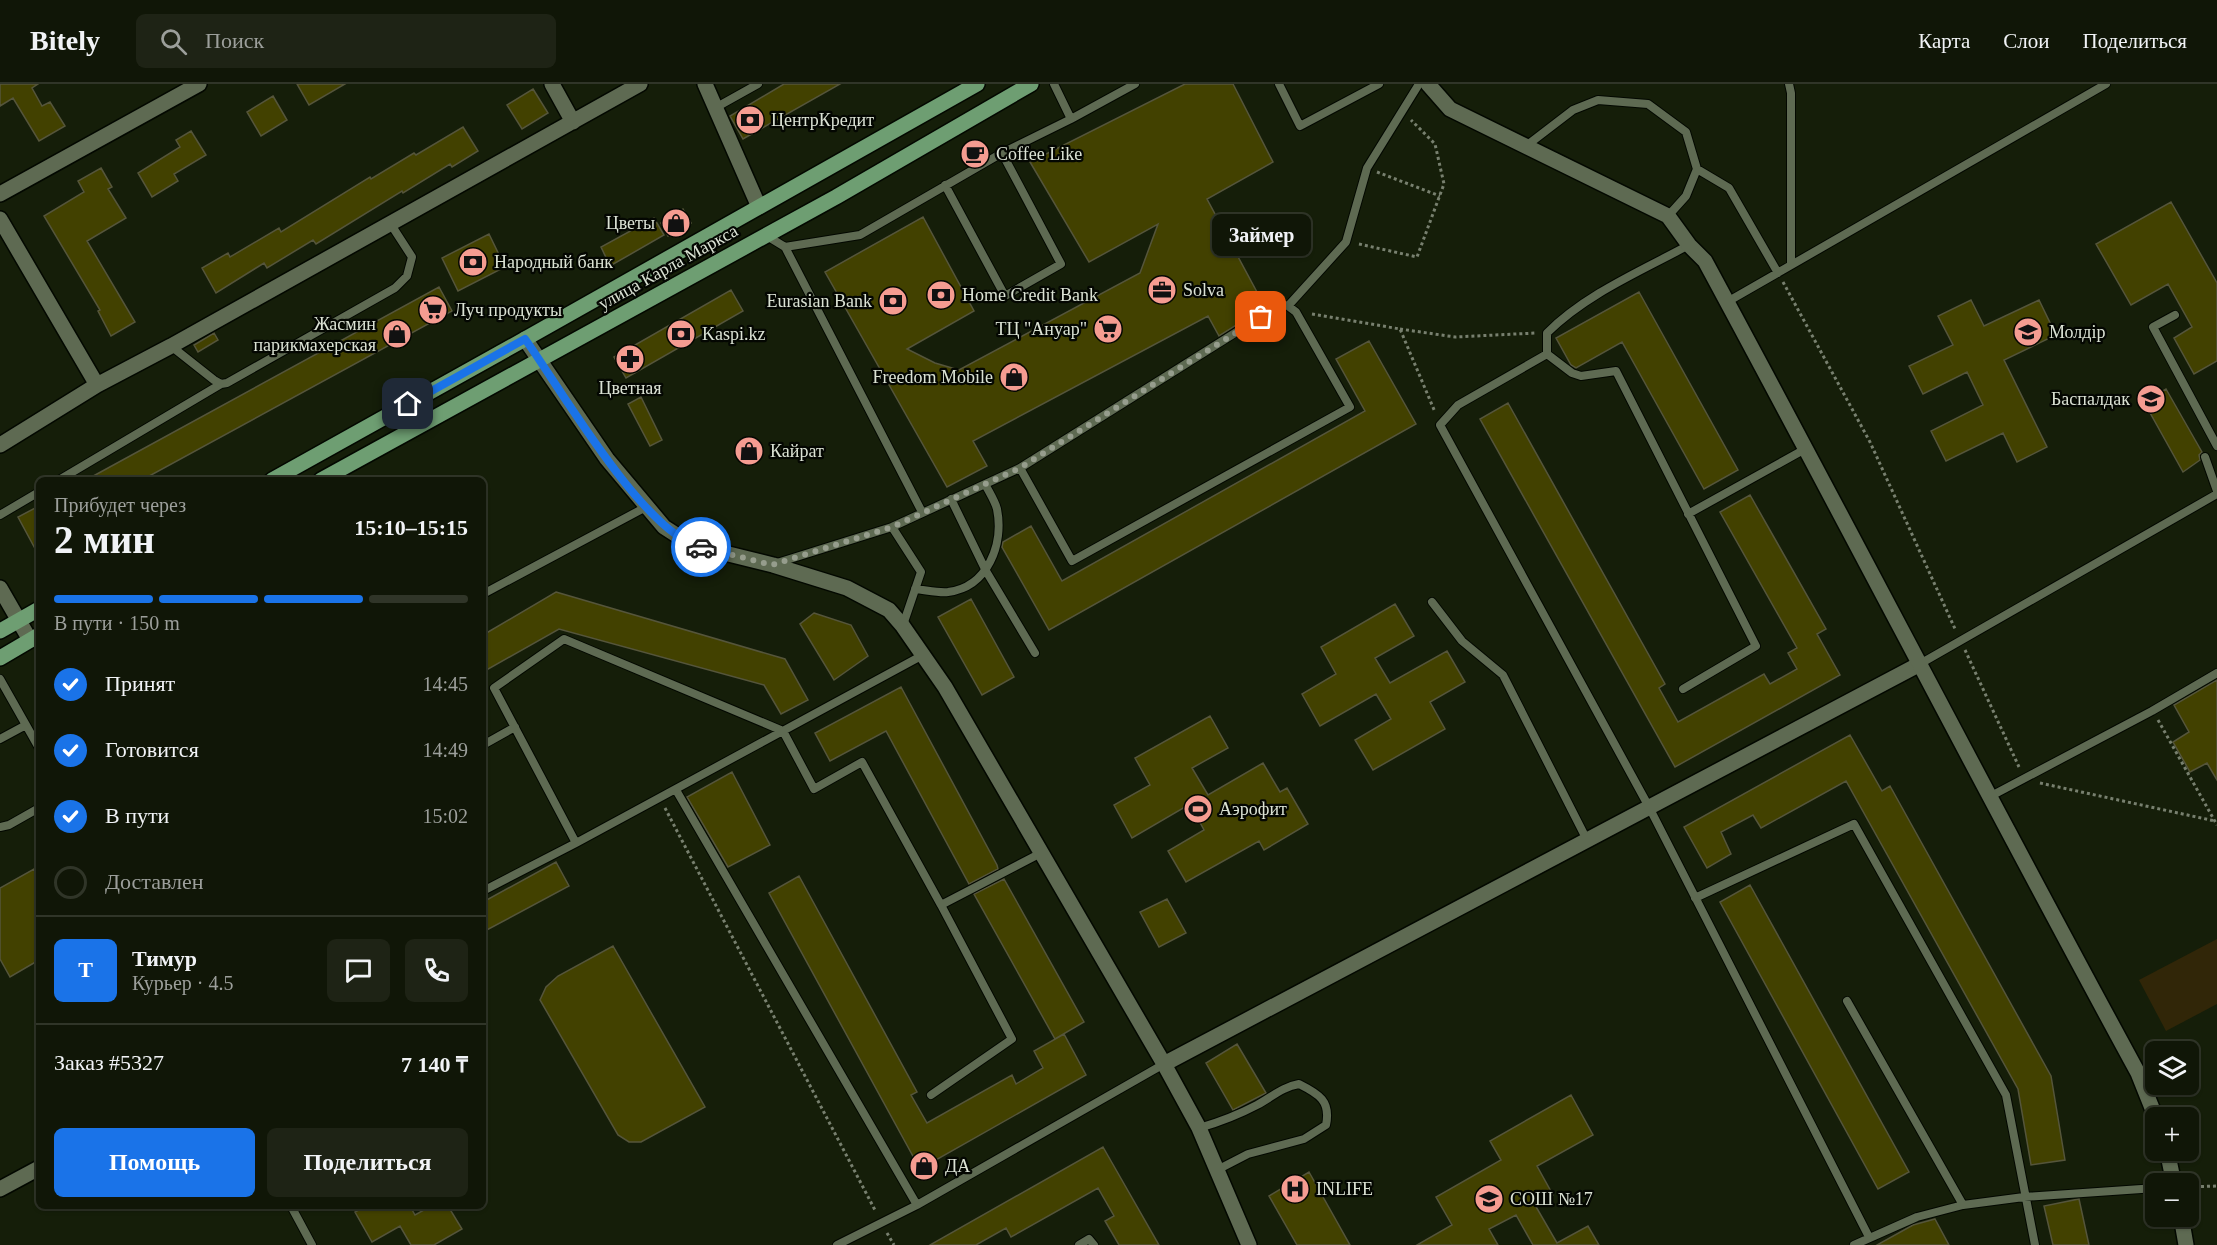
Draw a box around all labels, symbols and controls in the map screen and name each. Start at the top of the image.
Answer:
search box [136,14,556,68]
text: Bitely [30,25,100,56]
icon: search [157,25,190,58]
text: Поиск [205,28,264,53]
text: Карта [1918,29,1970,53]
text: Слои [2003,29,2049,53]
text: Поделиться [2082,29,2187,53]
bank icon: ЦентрКредит [734,104,766,136]
place label: ЦентрКредит [771,110,874,130]
cafe icon: Coffee Like [959,138,991,170]
place label: Coffee Like [996,144,1082,164]
shop icon: Цветы [660,207,692,239]
place label: Цветы [606,213,655,233]
callout: Займер [1212,215,1310,257]
street label: улица Карла Маркса [595,220,741,314]
text: Займер [1229,224,1294,246]
bank icon: Народный банк [457,246,489,278]
place label: Народный банк [494,252,613,272]
office icon: Solva [1146,274,1178,306]
bank icon: Home Credit Bank [925,279,957,311]
place label: Solva [1183,280,1224,300]
bank icon: Eurasian Bank [877,285,909,317]
place label: Home Credit Bank [962,285,1098,305]
place label: Eurasian Bank [767,291,872,311]
pin [1235,291,1286,342]
supermarket icon: Луч продукты [417,294,449,326]
place label: Луч продукты [454,300,562,320]
icon: bag [1244,300,1277,333]
supermarket icon: ТЦ "Ануар" [1092,313,1124,345]
place label: Жасмин парикмахерская [253,314,376,355]
school or university icon: Молдiр [2012,316,2044,348]
shop icon: Жасмин парикмахерская [381,318,413,350]
bank icon: Kaspi.kz [665,318,697,350]
place label: ТЦ "Ануар" [995,319,1087,339]
place label: Молдiр [2049,322,2105,342]
place label: Kaspi.kz [702,324,765,344]
pharmacy icon: Цветная [614,343,646,375]
shop icon: Freedom Mobile [998,361,1030,393]
place label: Freedom Mobile [873,367,993,387]
pin [382,378,433,429]
place label: Цветная [598,378,662,398]
school or university icon: Баспалдак [2135,383,2167,415]
icon: home [391,387,424,420]
place label: Баспалдак [2051,389,2130,409]
shop icon: Кайрат [733,435,765,467]
place label: Кайрат [770,441,824,461]
text: Прибудет через [54,494,186,516]
text: 15:10–15:15 [354,515,468,540]
courier [671,517,731,577]
text: 2 мин [54,518,155,561]
icon: car [685,531,718,564]
text: В пути · 150 m [54,612,180,634]
icon: check [54,668,87,701]
text: Принят [105,671,175,696]
text: 14:45 [422,673,468,695]
icon: check [54,734,87,767]
text: Готовится [105,737,199,762]
text: 14:49 [422,739,468,761]
sports icon: Аэрофит [1182,793,1214,825]
place label: Аэрофит [1219,799,1287,819]
icon: check [54,800,87,833]
text: В пути [105,803,169,828]
text: 15:02 [422,805,468,827]
text: Доставлен [105,869,204,894]
button: chat [327,939,390,1002]
button: phone [405,939,468,1002]
text: Тимур [132,946,197,971]
text: Т [78,957,93,982]
text: Курьер · 4.5 [132,972,234,994]
map controls [2145,1041,2199,1227]
button: layers [2145,1041,2199,1095]
text: Заказ #5327 [54,1050,164,1075]
text: 7 140 ₸ [401,1052,468,1077]
button: + [2145,1107,2199,1161]
button: Помощь [54,1128,255,1197]
button: Поделиться [267,1128,468,1197]
shop icon: ДА [908,1150,940,1182]
place label: ДА [945,1156,970,1176]
hospital icon: INLIFE [1279,1173,1311,1205]
button: − [2145,1173,2199,1227]
place label: INLIFE [1316,1179,1373,1199]
school or university icon: СОШ №17 [1473,1183,1505,1215]
place label: СОШ №17 [1510,1189,1593,1209]

